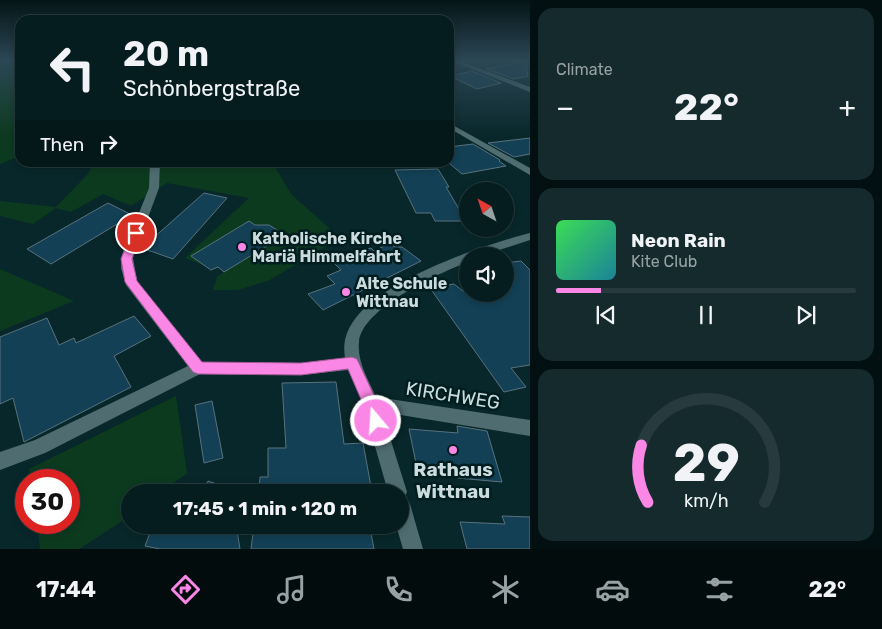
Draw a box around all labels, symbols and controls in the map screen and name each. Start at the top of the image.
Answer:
text: 20 m [123,33,209,75]
icon: left [40,35,105,100]
text: Climate [556,60,613,79]
text: Schönbergstraße [123,75,300,102]
text: 22° [674,84,739,130]
text: − [556,91,574,124]
text: + [839,91,856,124]
icon: right [94,130,122,158]
text: Then [40,133,84,156]
north arrow [459,182,514,238]
map controls [459,182,514,302]
pin [115,212,157,254]
icon: arrive [122,219,150,247]
place label: Katholische Kirche Mariä Himmelfahrt [252,229,402,266]
text: Neon Rain [631,229,726,252]
marker: Katholische Kirche Mariä Himmelfahrt [236,241,248,253]
button: sound [459,247,514,302]
text: Kite Club [631,252,697,271]
place label: Alte Schule Wittnau [356,274,447,311]
marker: Alte Schule Wittnau [340,286,352,298]
icon: previous [592,301,620,329]
icon: pause [692,301,720,329]
icon: next [792,301,820,329]
street label: KIRCHWEG [404,377,502,414]
position arrow [349,394,401,446]
text: 29 [672,432,740,494]
marker: Rathaus Wittnau [447,444,459,456]
place label: Rathaus Wittnau [413,458,493,503]
speed limit sign: 30 [15,469,80,534]
text: km/h [684,490,728,511]
text: 17:45 · 1 min · 120 m [173,497,357,520]
icon: directions [168,572,203,607]
icon: music [274,572,309,607]
icon: phone [381,572,416,607]
icon: climate [488,572,523,607]
icon: car [595,572,630,607]
icon: filters [702,572,737,607]
text: 17:44 [36,576,96,603]
text: 22° [808,576,846,603]

